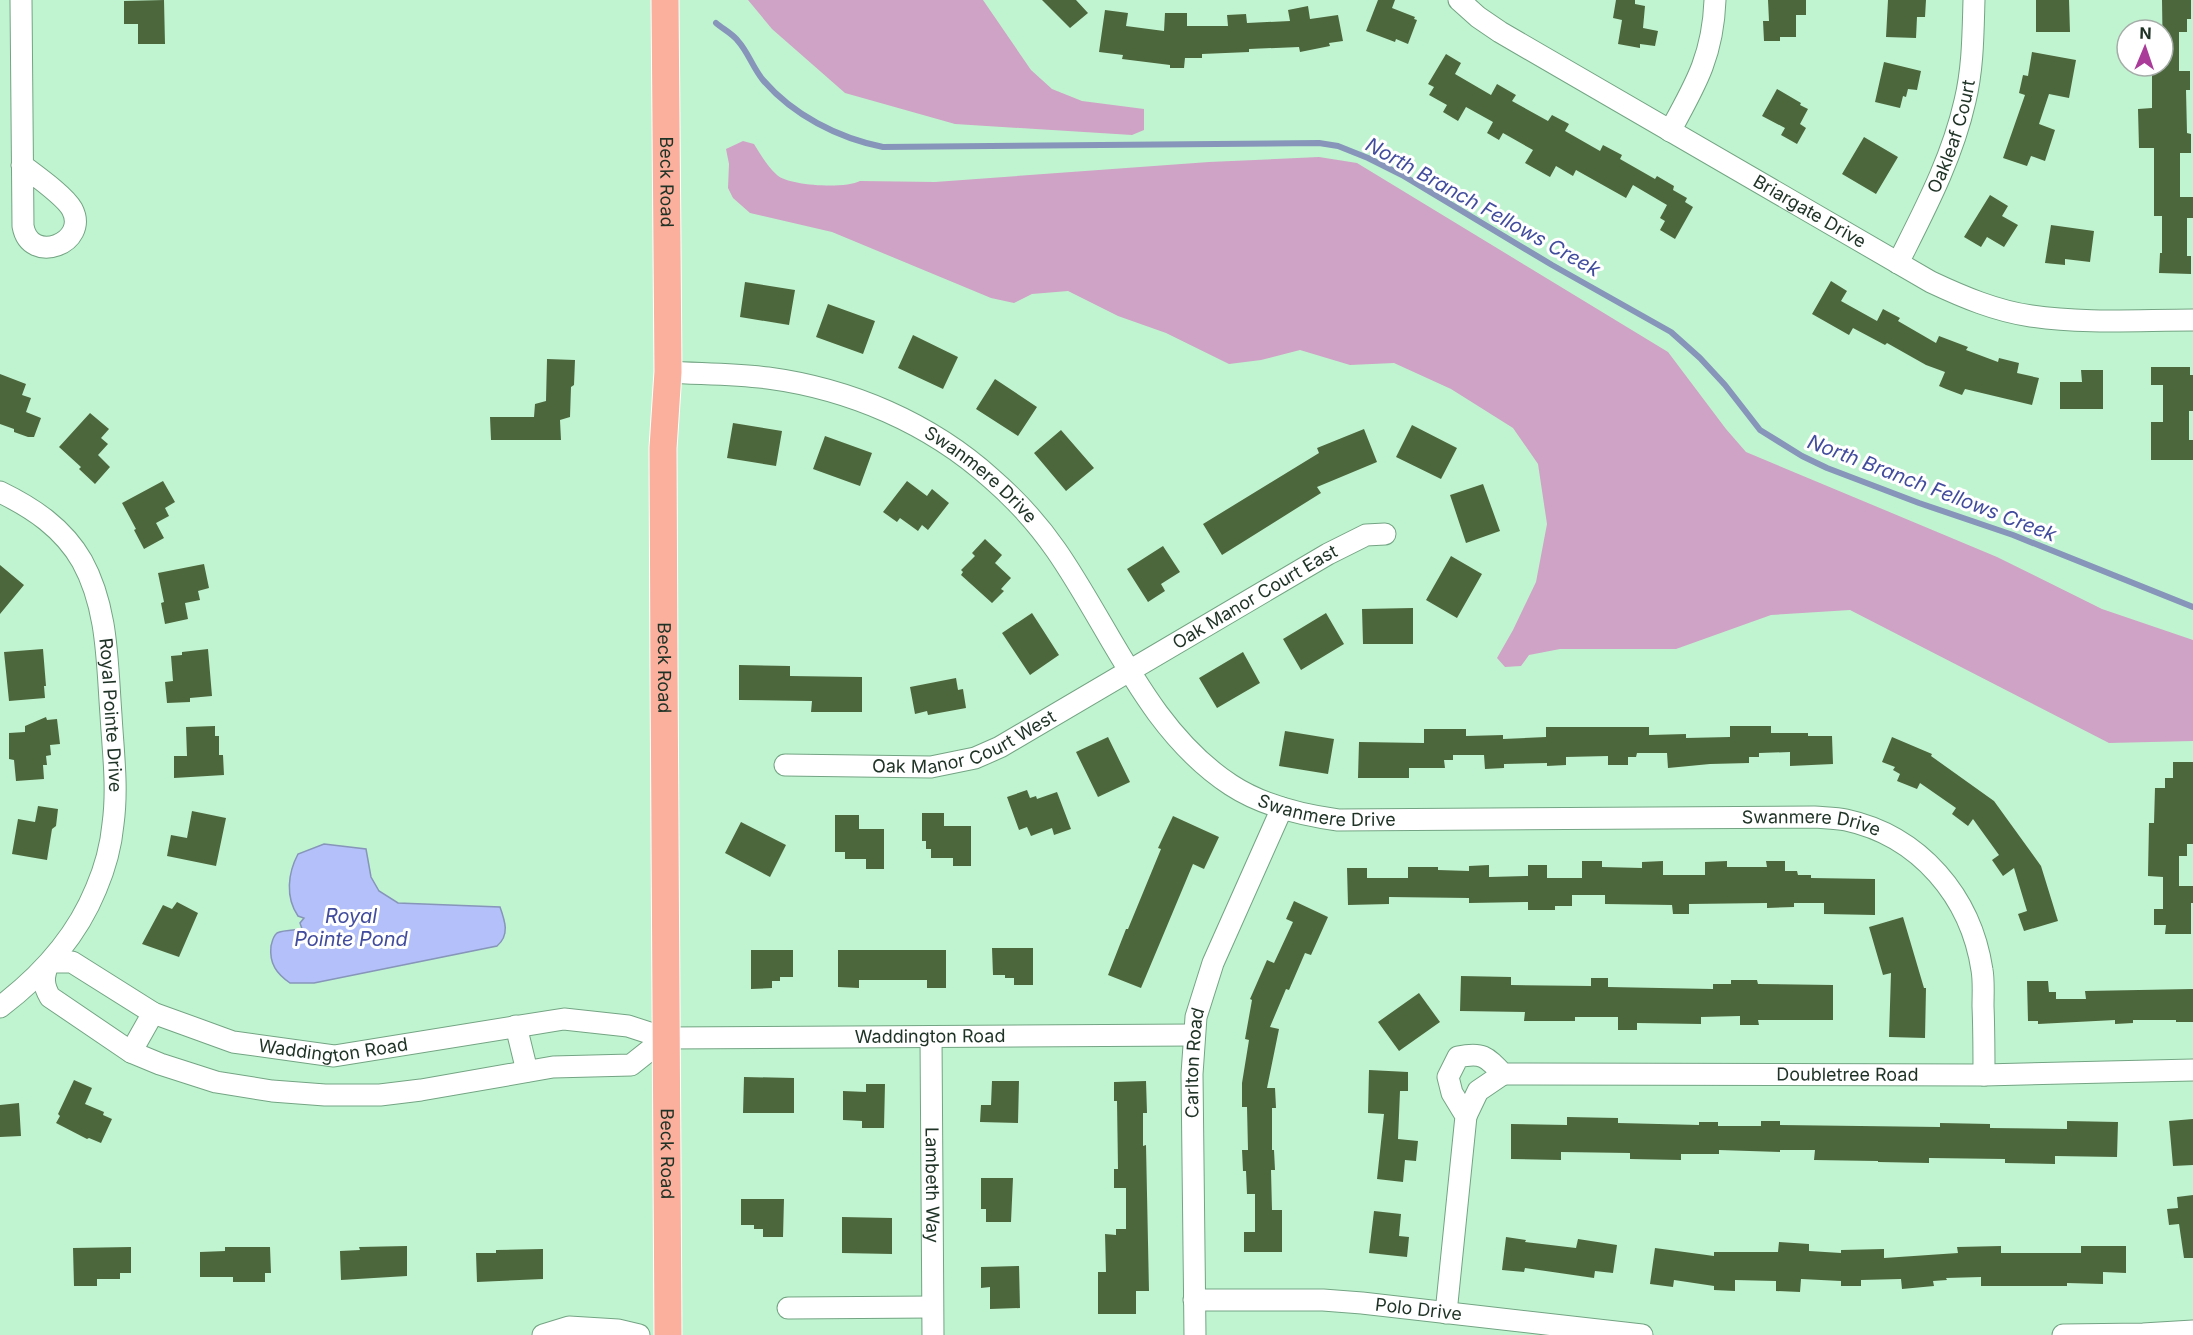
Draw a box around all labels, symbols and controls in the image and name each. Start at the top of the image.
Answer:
north arrow [2115,18,2175,78]
text: N [2139,23,2152,43]
street label: Oakleaf Court [1923,78,1979,196]
water label: North Branch Fellows Creek [1362,132,1605,282]
street label: Beck Road [656,136,678,228]
street label: Briargate Drive [1750,170,1870,252]
street label: Swanmere Drive [921,422,1041,527]
water label: North Branch Fellows Creek [1804,429,2061,547]
street label: Oak Manor Court East [1169,540,1341,653]
street label: Beck Road [654,622,675,713]
street label: Royal Pointe Drive [95,637,126,792]
street label: Oak Manor Court West [872,706,1059,778]
street label: Swanmere Drive [1255,789,1396,830]
street label: Swanmere Drive [1742,806,1884,840]
water label: Royal Pointe Pond [294,904,409,951]
street label: Carlton Road [1181,1005,1208,1118]
street label: Waddington Road [855,1025,1005,1047]
street label: Waddington Road [257,1033,409,1066]
street label: Doubletree Road [1776,1064,1918,1085]
street label: Beck Road [657,1108,678,1199]
street label: Lambeth Way [922,1127,943,1243]
street label: Polo Drive [1374,1294,1463,1324]

